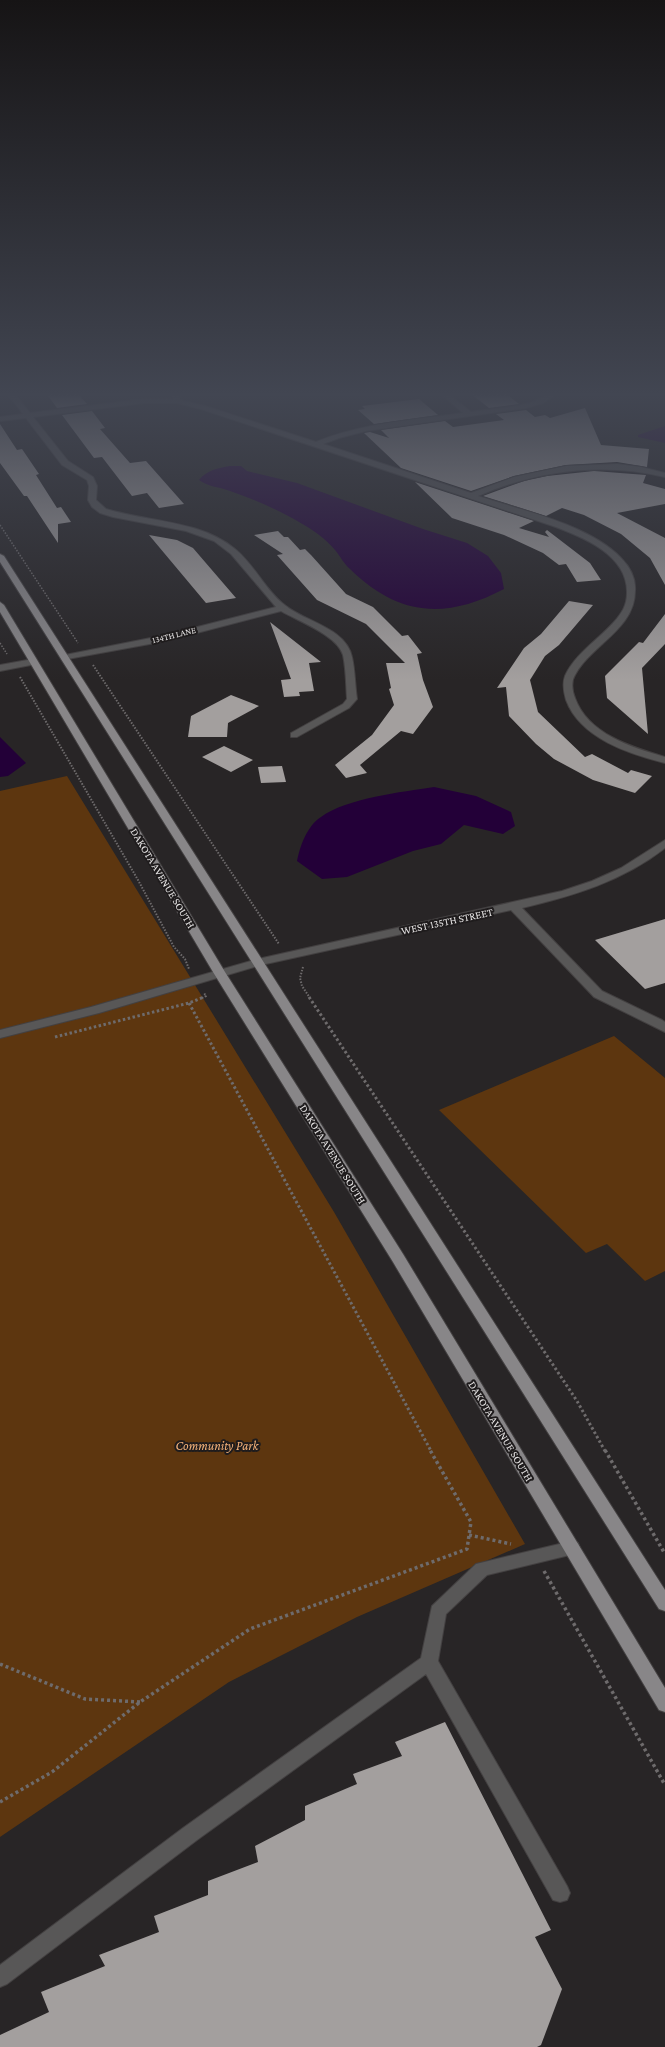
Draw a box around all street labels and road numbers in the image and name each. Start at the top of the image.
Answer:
street label: 134TH LANE [151,625,197,645]
street label: DAKOTA AVENUE SOUTH [128,826,198,930]
street label: WEST 135TH STREET [400,905,494,937]
street label: DAKOTA AVENUE SOUTH [298,1102,368,1206]
street label: DAKOTA AVENUE SOUTH [466,1379,536,1483]

